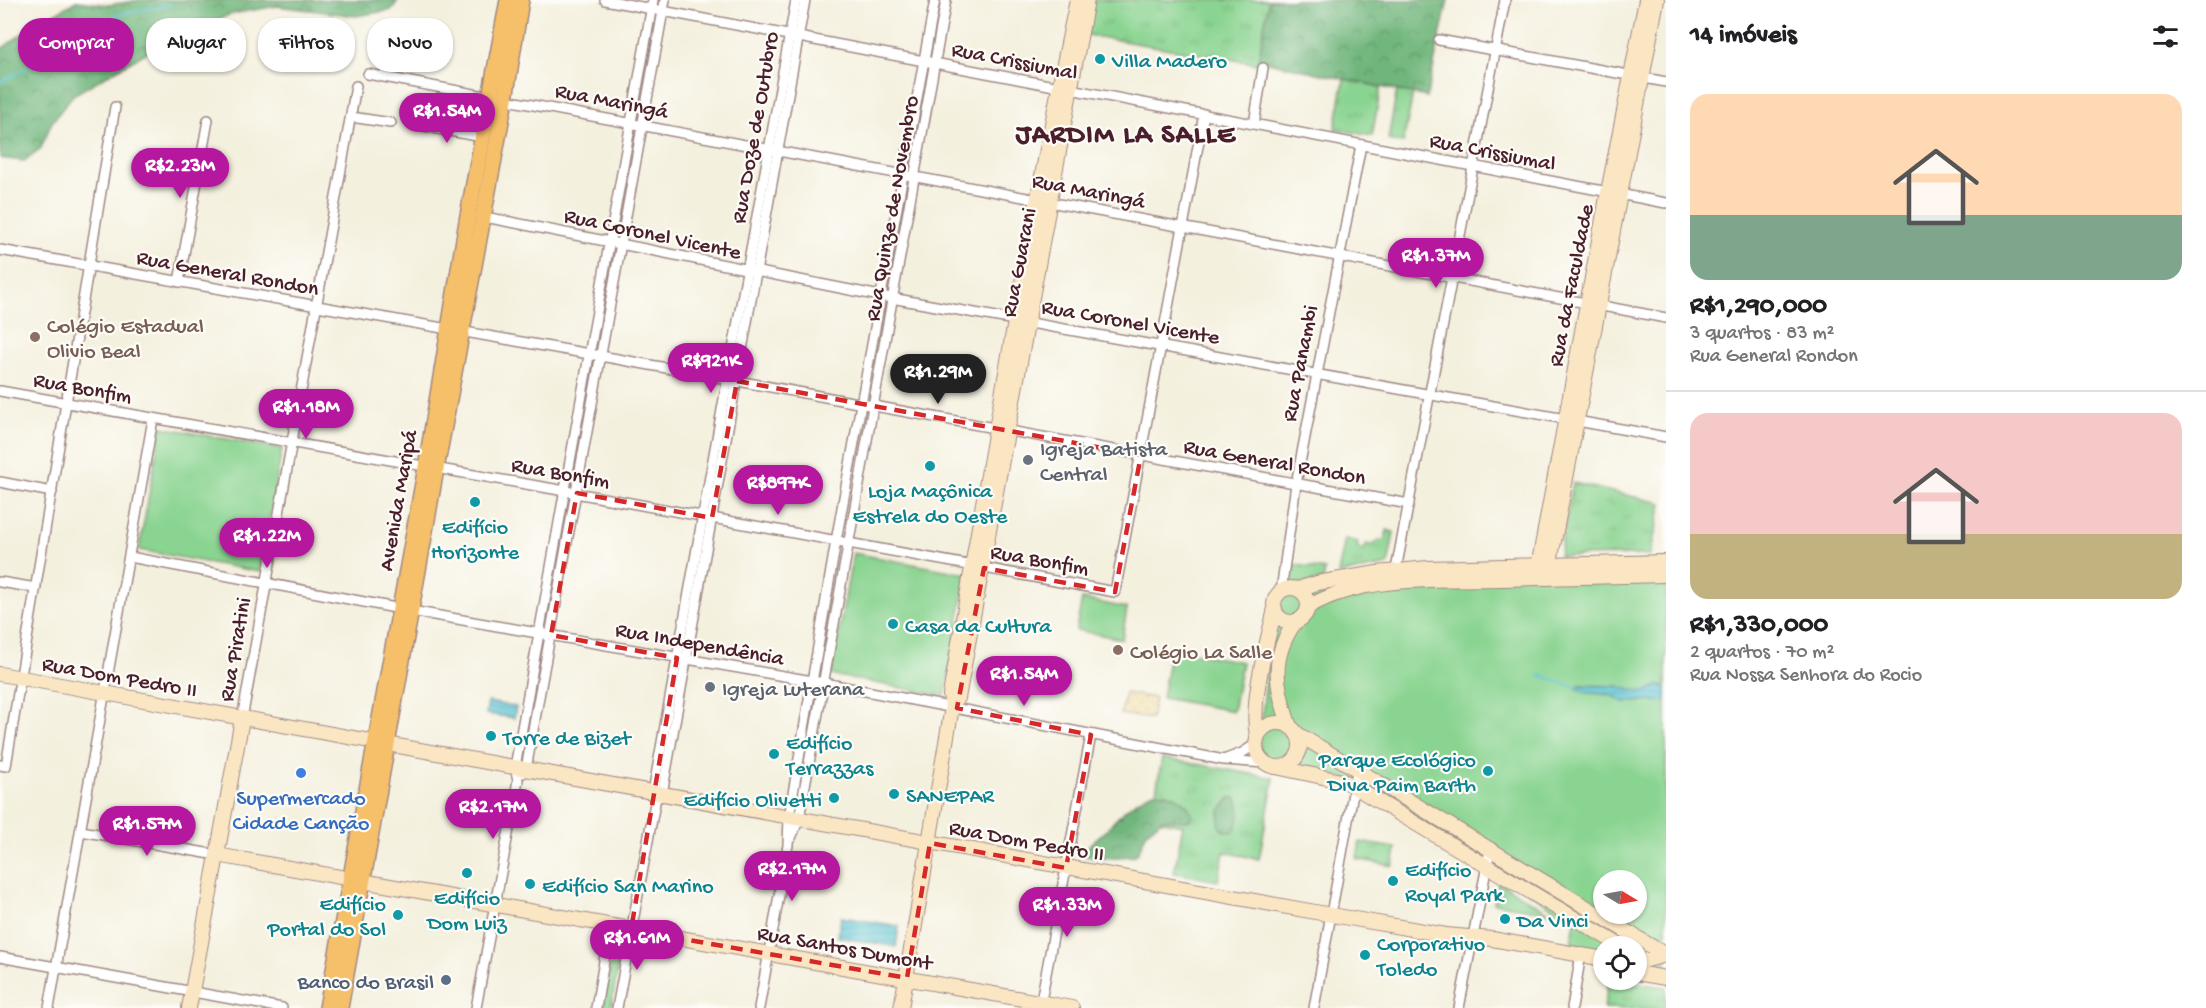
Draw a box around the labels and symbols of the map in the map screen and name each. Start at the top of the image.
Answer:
street label: Rua Doze de Outubro [727,30,787,226]
street label: Rua Crissiumal [949,38,1080,88]
place label: Villa Madero [1111,50,1227,76]
marker: Villa Madero [1093,52,1107,66]
street label: Rua Maringá [553,79,671,127]
pin: R$1.54M [392,93,502,144]
street label: Rua Quinze de Novembro [861,94,927,324]
district label: JARDIM LA SALLE [1015,120,1236,153]
street label: Rua Crissiumal [1427,129,1558,179]
pin: R$2.23M [125,148,235,199]
street label: Rua Maringá [1030,169,1148,217]
street label: Rua da Faculdade [1544,202,1602,369]
street label: Rua Coronel Vicente [561,204,744,268]
street label: Rua Guarani [998,206,1044,320]
pin: R$1.37M [1381,238,1491,289]
street label: Rua General Rondon [134,246,321,304]
street label: Rua Coronel Vicente [1039,295,1222,353]
street label: Rua Panambi [1278,303,1326,424]
place label: Colégio Estadual Olivio Beal [47,315,204,366]
marker: Colégio Estadual Olivio Beal [28,330,42,344]
pin: R$921K [662,343,760,394]
pin: R$1.29M [883,354,993,405]
street label: Rua Bonfim [31,368,134,411]
pin: R$1.18M [251,389,361,440]
street label: Avenida Maripá [375,427,425,573]
street label: Rua General Rondon [1181,435,1368,493]
place label: Igreja Batista Central [1040,438,1168,489]
street label: Rua Bonfim [509,453,612,496]
marker: Igreja Batista Central [1021,453,1035,467]
marker: Loja Maçônica Estrela do Oeste [923,459,937,473]
pin: R$897K [729,465,827,516]
place label: Loja Maçônica Estrela do Oeste [853,480,1008,531]
marker: Edifício Horizonte [468,495,482,509]
place label: Edifício Horizonte [431,516,520,567]
pin: R$1.22M [212,518,322,569]
street label: Rua Bonfim [988,540,1091,583]
street label: Rua Piratini [215,596,259,704]
place label: Casa da Cultura [905,615,1052,641]
marker: Casa da Cultura [886,617,900,631]
street label: Rua Independência [613,618,787,674]
place label: Colégio La Salle [1130,641,1273,667]
marker: Colégio La Salle [1111,643,1125,657]
street label: Rua Dom Pedro II [40,652,199,705]
pin: R$1.54M [969,656,1079,707]
place label: Igreja Luterana [722,678,865,704]
marker: Igreja Luterana [703,680,717,694]
place label: Torre de Bizet [501,727,633,753]
marker: Torre de Bizet [484,729,498,743]
place label: Edifício Terrazzas [784,732,874,783]
marker: Edifício Terrazzas [767,747,781,761]
place label: Parque Ecológico Diva Paim Barth [1318,749,1476,800]
marker: Parque Ecológico Diva Paim Barth [1481,764,1495,778]
marker: Supermercado Cidade Canção [294,766,308,780]
place label: SANEPAR [906,785,995,811]
place label: Supermercado Cidade Canção [233,787,369,838]
marker: SANEPAR [887,787,901,801]
pin: R$2.17M [438,789,548,840]
place label: Edifício Olivetti [684,789,822,815]
marker: Edifício Olivetti [827,791,841,805]
pin: R$1.57M [92,806,202,857]
street label: Rua Dom Pedro II [947,816,1106,869]
pin: R$2.17M [737,851,847,902]
place label: Edifício Royal Park [1405,859,1505,910]
marker: Edifício Dom Luiz [460,866,474,880]
north arrow [1593,870,1647,924]
marker: Edifício Royal Park [1386,874,1400,888]
place label: Edifício San Marino [542,875,714,901]
marker: Edifício San Marino [523,877,537,891]
place label: Edifício Dom Luiz [425,887,508,938]
pin: R$1.33M [1012,887,1122,938]
place label: Edifício Portal do Sol [266,893,386,944]
marker: Edifício Portal do Sol [391,908,405,922]
place label: Da Vinci [1515,910,1588,936]
marker: Da Vinci [1498,912,1512,926]
pin: R$1.61M [582,920,692,971]
street label: Rua Santos Dumont [755,922,936,978]
place label: Corporativo Toledo [1375,933,1485,984]
marker: Corporativo Toledo [1358,948,1372,962]
place label: Banco do Brasil [296,971,434,997]
marker: Banco do Brasil [439,973,453,987]

